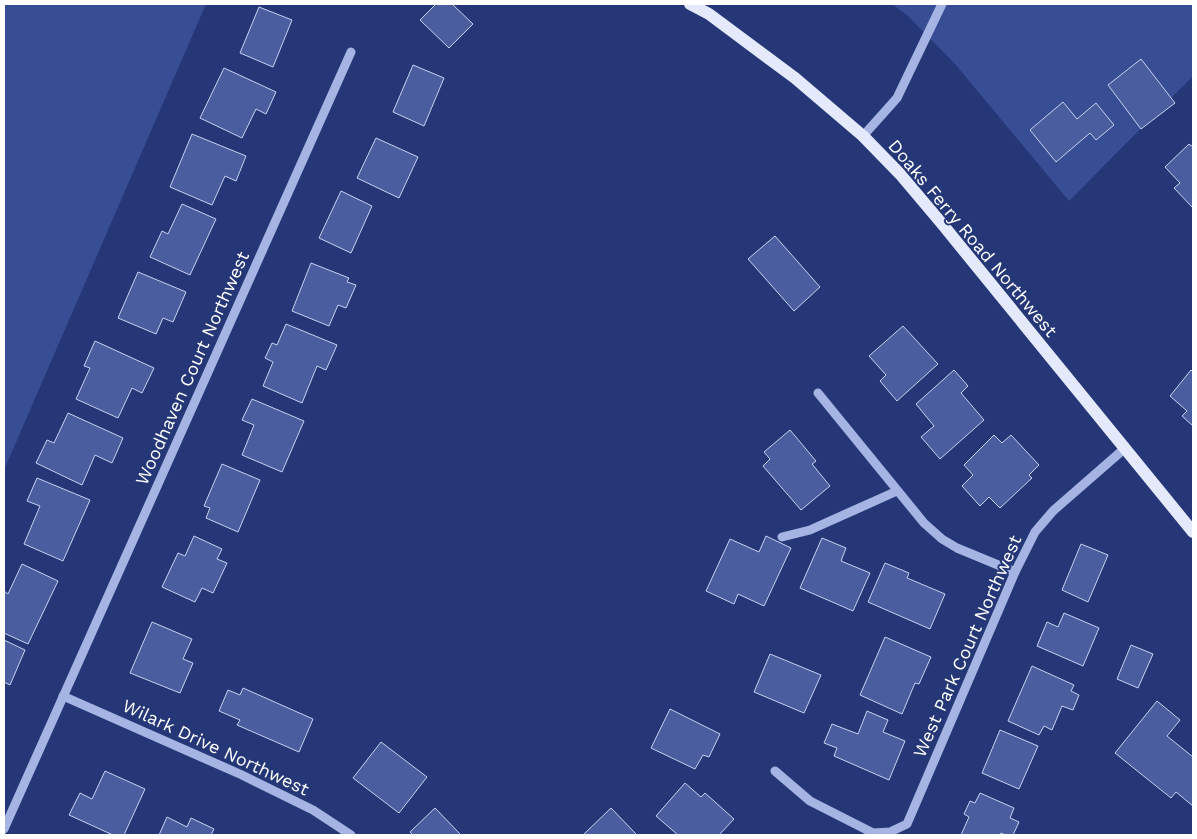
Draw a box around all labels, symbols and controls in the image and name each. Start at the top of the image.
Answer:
street label: Doaks Ferry Road Northwest [884,135,1062,341]
street label: Woodhaven Court Northwest [131,247,253,488]
street label: West Park Court Northwest [908,531,1026,760]
street label: Wilark Drive Northwest [119,695,313,800]

